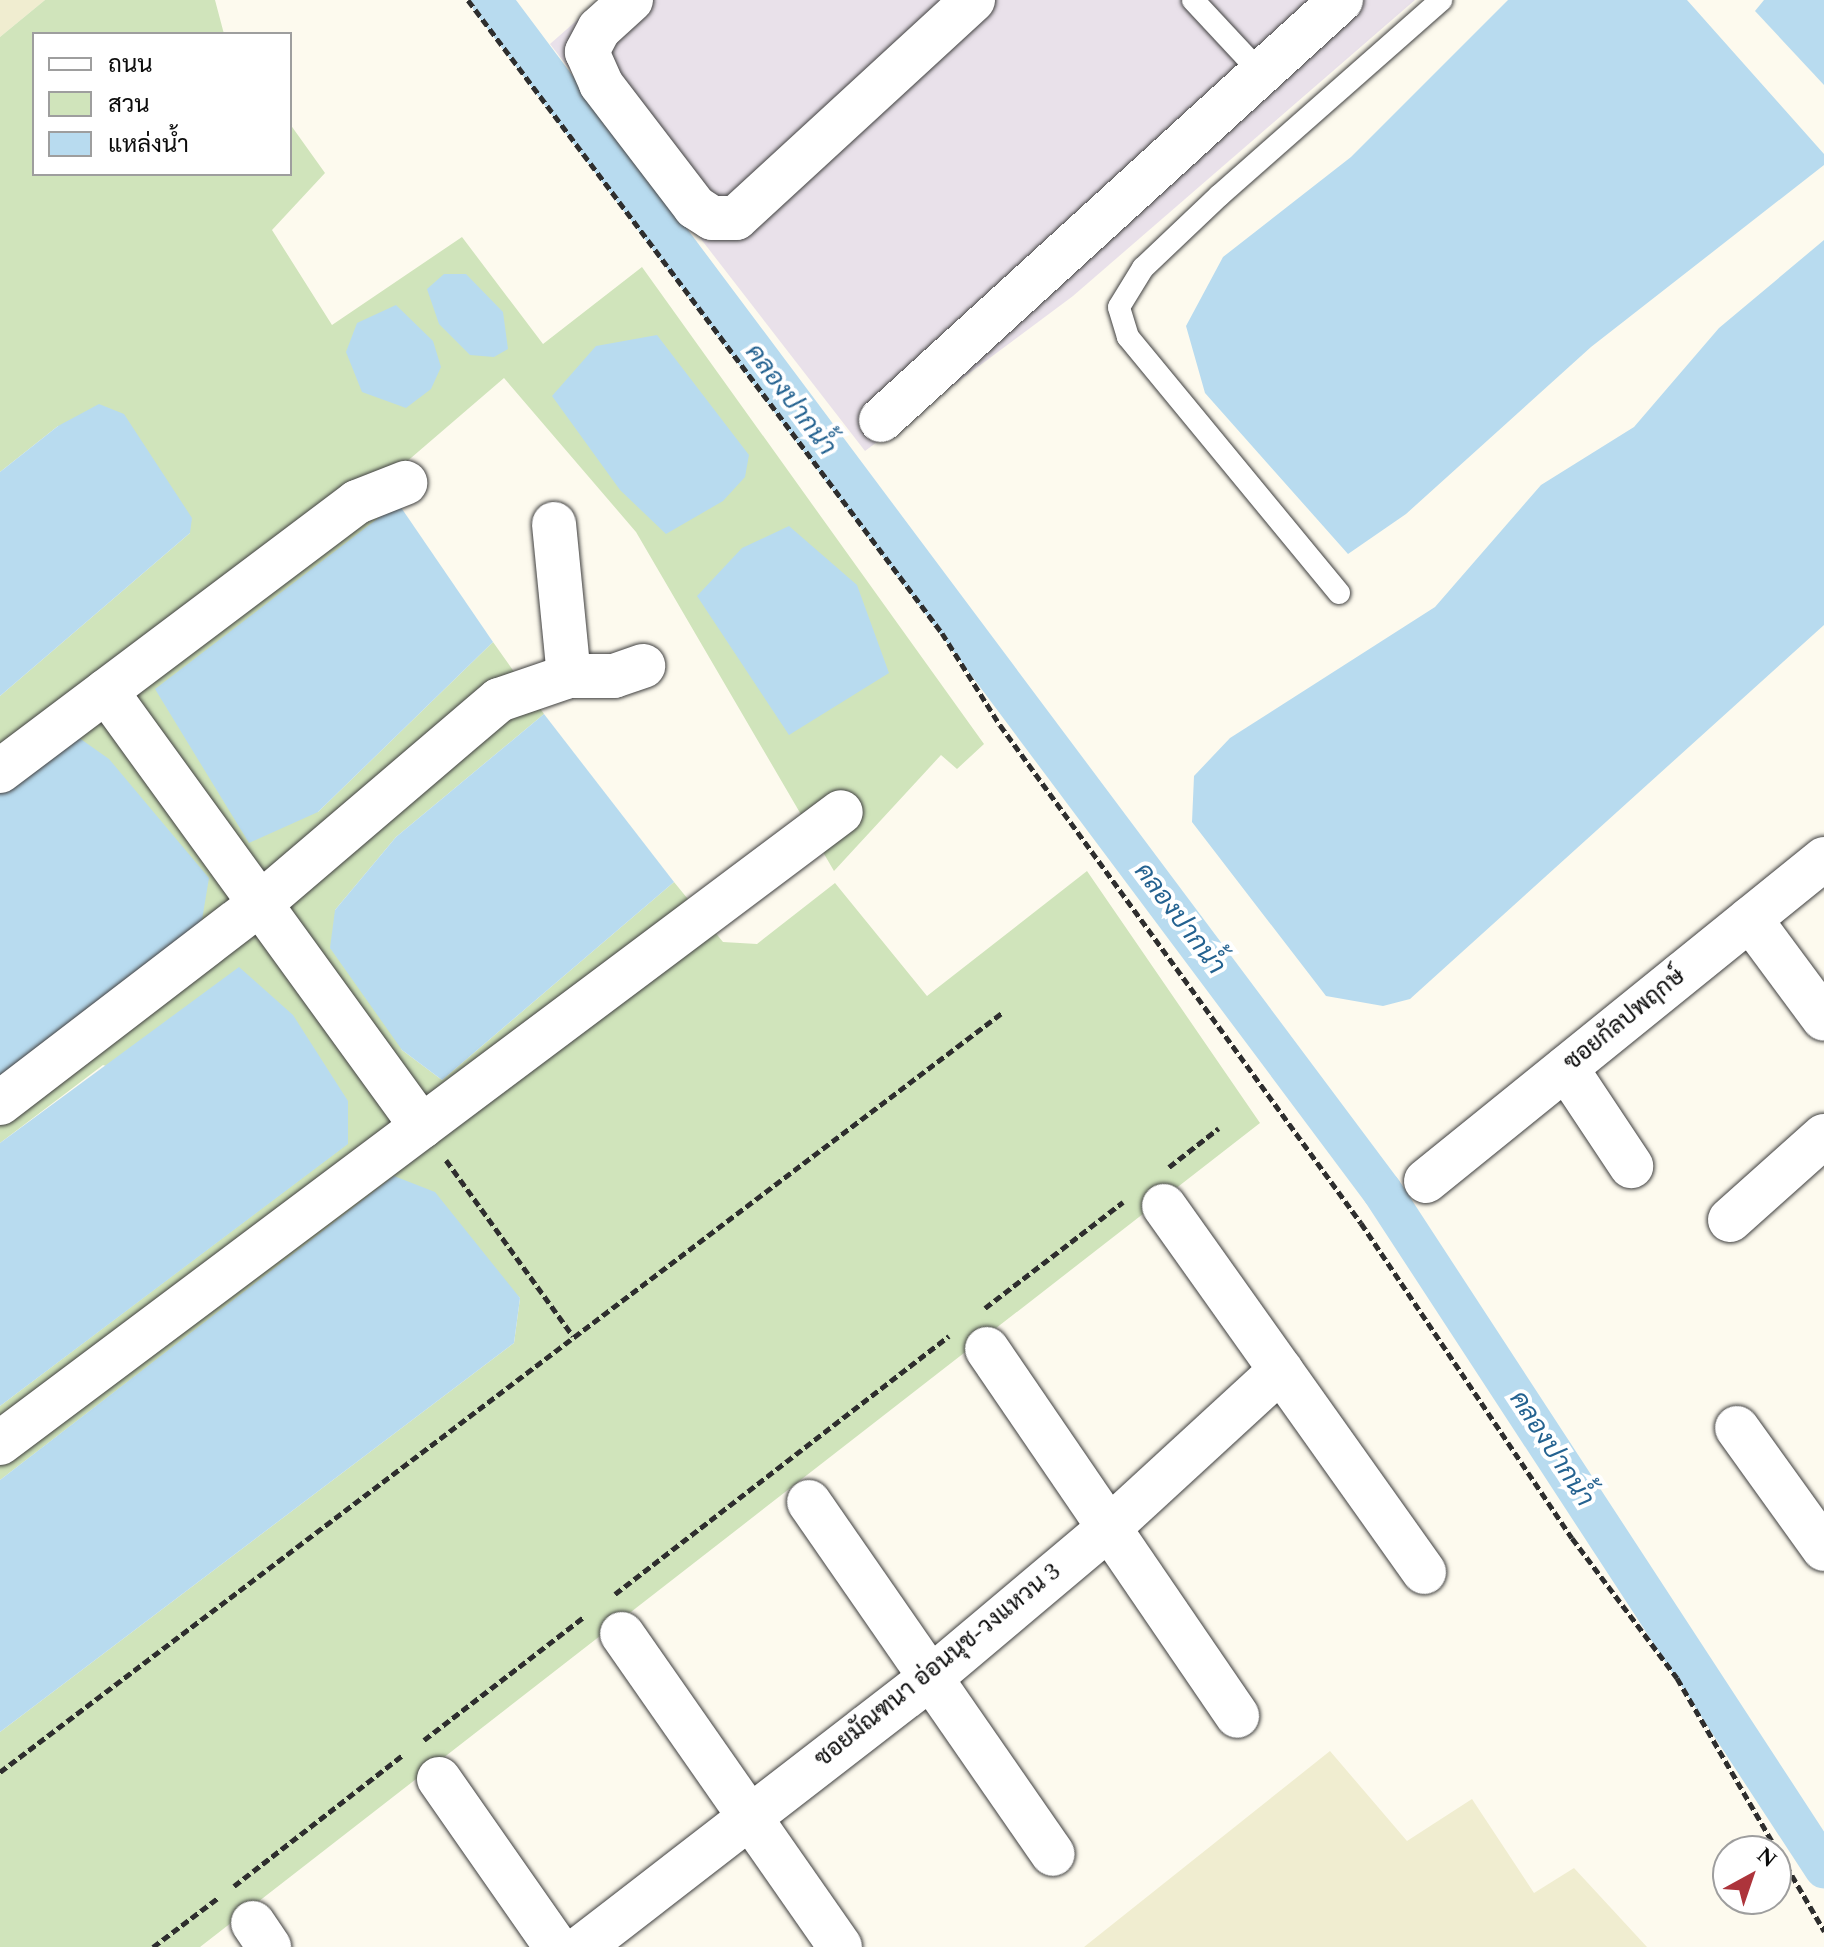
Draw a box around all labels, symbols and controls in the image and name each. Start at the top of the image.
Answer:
legend [32,32,292,176]
text: ถนน [108,47,153,83]
text: สวน [108,87,150,123]
text: แหล่งน้ำ [108,127,189,163]
water label: คลองปากน้ำ [738,338,842,462]
water label: คลองปากน้ำ [1127,857,1231,981]
street label: ซอยกัลปพฤกษ์ [1559,962,1691,1078]
water label: คลองปากน้ำ [1502,1385,1600,1513]
street label: ซอยมัณฑนา อ่อนนุช-วงแหวน 3 [809,1558,1067,1774]
north arrow [1712,1835,1792,1915]
text: N [1749,1839,1784,1876]

